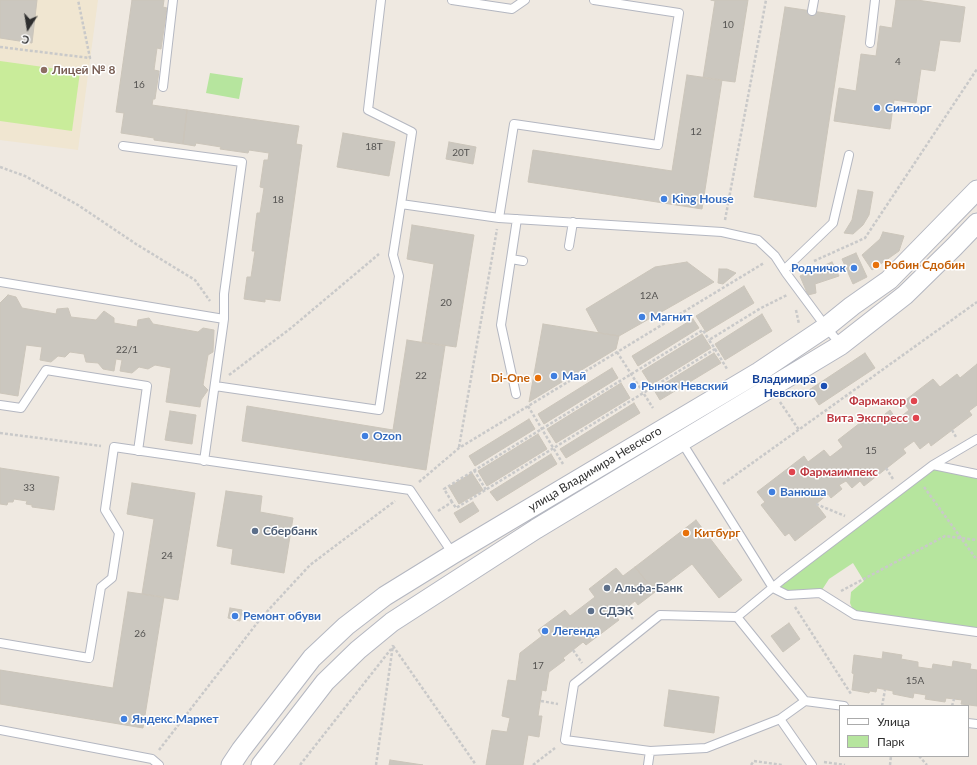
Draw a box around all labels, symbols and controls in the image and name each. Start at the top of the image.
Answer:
north arrow [8,8,48,48]
house number: 10 [722,19,734,31]
text: С [20,33,30,47]
house number: 4 [895,56,901,68]
place label: Лицей № 8 [52,63,115,77]
marker: Лицей № 8 [39,65,49,75]
house number: 16 [133,79,145,91]
place label: Синторг [885,101,931,115]
marker: Синторг [872,103,882,113]
house number: 12 [690,126,702,138]
house number: 18Т [365,141,383,153]
house number: 20Т [452,147,470,159]
place label: King House [672,192,734,206]
house number: 18 [272,194,284,206]
marker: King House [659,194,669,204]
place label: Робин Сдобин [884,258,965,272]
marker: Робин Сдобин [871,260,881,270]
place label: Родничок [791,261,846,275]
marker: Родничок [849,263,859,273]
house number: 12А [640,290,658,302]
house number: 20 [440,297,452,309]
place label: Магнит [650,310,692,324]
marker: Магнит [637,312,647,322]
house number: 22/1 [116,344,138,356]
place label: Май [562,369,586,383]
house number: 22 [415,370,427,382]
place label: Di-One [491,371,530,385]
marker: Май [549,371,559,381]
place label: Владимира Невского [752,372,816,400]
marker: Di-One [533,373,543,383]
place label: Рынок Невский [641,379,728,393]
marker: Рынок Невский [628,381,638,391]
marker: Владимира Невского [819,381,829,391]
place label: Фармакор [849,394,906,408]
marker: Фармакор [909,396,919,406]
place label: Вита Экспресс [827,411,908,425]
marker: Вита Экспресс [911,413,921,423]
street label: улица Владимира Невского [526,423,664,515]
place label: Ozon [373,429,402,443]
marker: Ozon [360,431,370,441]
house number: 15 [865,445,877,457]
place label: Фармаимпекс [800,465,878,479]
marker: Фармаимпекс [787,467,797,477]
house number: 33 [23,482,35,494]
place label: Ванюша [780,485,826,499]
marker: Ванюша [767,487,777,497]
place label: Сбербанк [263,524,318,538]
marker: Сбербанк [250,526,260,536]
place label: Китбург [694,526,740,540]
marker: Китбург [681,528,691,538]
house number: 24 [161,550,173,562]
place label: Альфа-Банк [615,581,683,595]
marker: Альфа-Банк [602,583,612,593]
place label: СДЭК [599,604,633,618]
marker: СДЭК [586,606,596,616]
place label: Ремонт обуви [243,609,321,623]
marker: Ремонт обуви [230,611,240,621]
place label: Легенда [553,624,600,638]
marker: Легенда [540,626,550,636]
house number: 26 [134,628,146,640]
house number: 17 [532,660,544,672]
house number: 15А [906,675,924,687]
legend [839,705,969,757]
place label: Яндекс.Маркет [132,712,219,726]
marker: Яндекс.Маркет [119,714,129,724]
text: Улица [877,714,910,729]
text: Парк [877,734,905,749]

